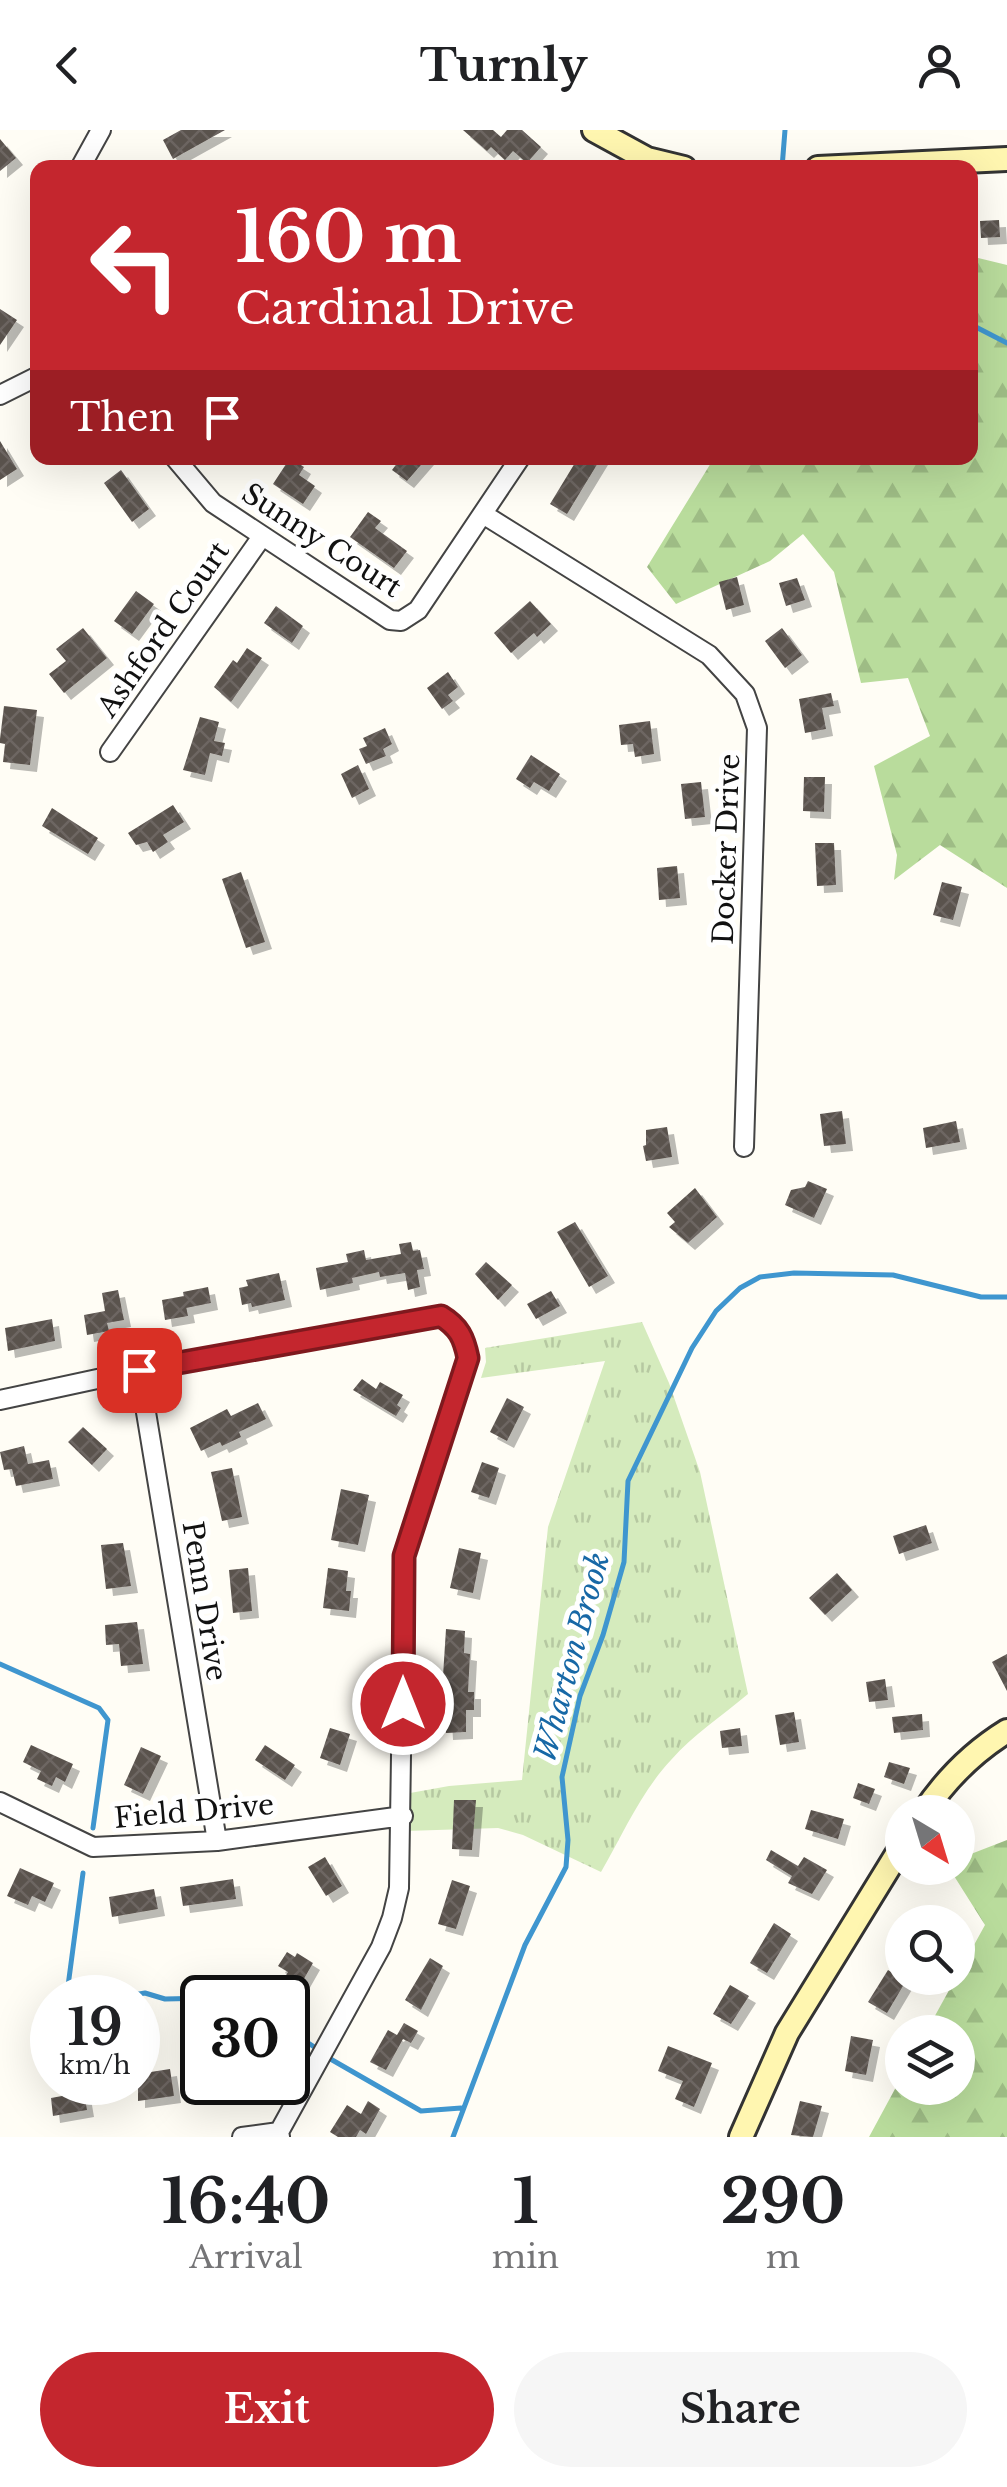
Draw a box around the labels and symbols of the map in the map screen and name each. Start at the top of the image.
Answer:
street label: Sunny Court [235,476,409,605]
street label: Ashford Court [89,534,237,725]
street label: Docker Drive [706,753,747,945]
pin [97,1328,182,1413]
street label: Penn Drive [175,1519,234,1683]
water label: Wharton Brook [526,1548,617,1765]
position arrow [351,1652,455,1756]
street label: Field Drive [113,1787,275,1836]
north arrow [885,1795,975,1885]
speed limit sign: 30 [180,1975,310,2105]

